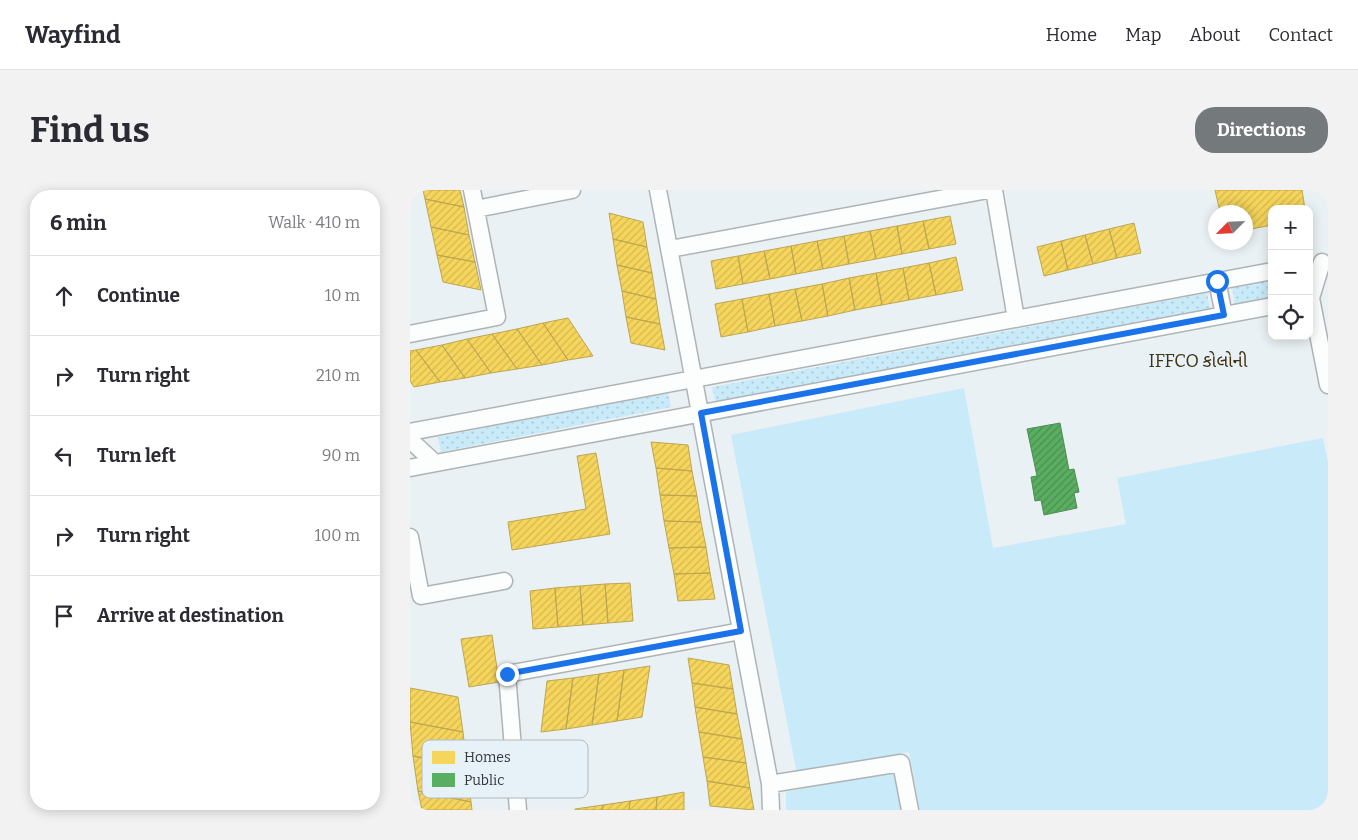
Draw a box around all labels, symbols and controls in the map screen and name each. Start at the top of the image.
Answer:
text: Wayfind [25,21,121,49]
text: Home [1046,24,1097,46]
text: Map [1125,24,1161,46]
text: About [1189,24,1240,46]
text: Contact [1268,24,1333,46]
button: Directions [1195,107,1328,153]
text: Find us [30,109,150,151]
north arrow [1208,205,1253,250]
map controls [1268,205,1313,340]
button: + [1268,205,1313,250]
text: 6 min [50,210,106,236]
text: Walk · 410 m [268,213,360,232]
button: − [1268,250,1313,295]
route start [1206,270,1229,293]
icon: ahead [50,282,78,310]
text: Continue [97,284,180,307]
text: 10 m [325,286,360,305]
button: locate [1268,295,1313,340]
district label: IFFCO કોલોની [1149,350,1248,372]
icon: right [50,362,78,390]
text: Turn right [97,364,190,387]
text: 210 m [316,366,360,385]
icon: left [50,442,78,470]
text: Turn left [97,444,176,467]
text: 90 m [322,446,360,465]
icon: right [50,522,78,550]
text: Turn right [97,524,190,547]
text: 100 m [315,526,360,545]
icon: arrive [50,602,78,630]
text: Arrive at destination [97,604,284,627]
route end [496,663,519,686]
legend [422,740,588,798]
text: Homes [464,749,511,766]
text: Public [464,772,504,789]

